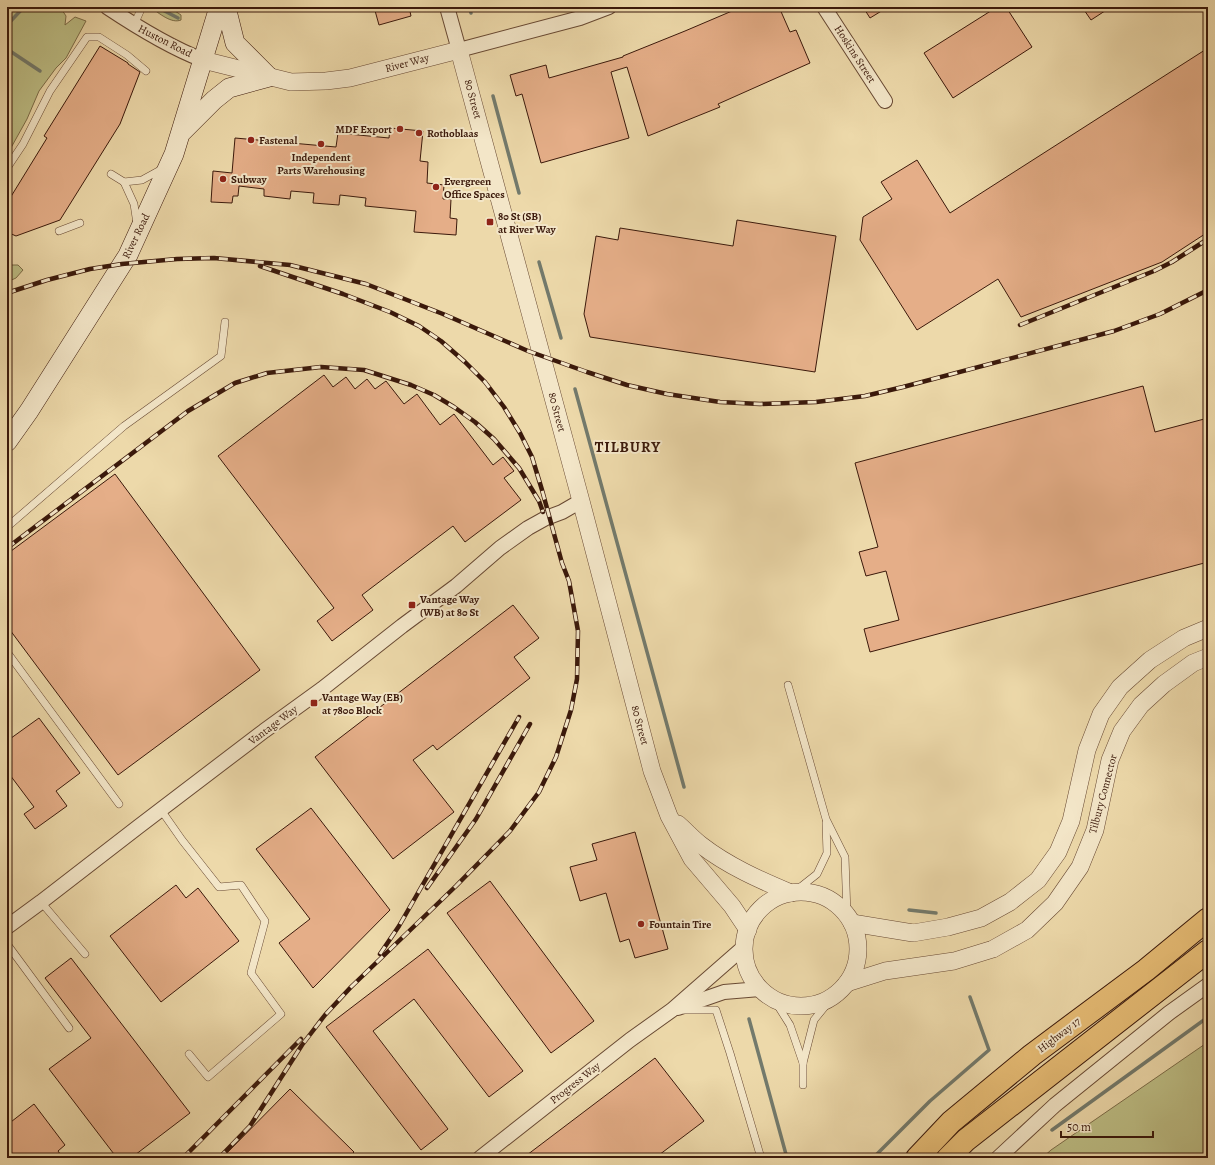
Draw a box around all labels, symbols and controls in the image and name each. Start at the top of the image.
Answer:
street label: Huston Road [135,21,195,61]
street label: Hoskins Street [831,22,880,86]
street label: River Way [383,50,431,76]
street label: 80 Street [461,78,486,121]
place label: MDF Export [336,122,392,137]
marker: MDF Export [395,124,405,134]
place label: Rothoblaas [427,126,479,141]
marker: Rothoblaas [414,128,424,138]
place label: Fastenal [259,133,297,148]
marker: Fastenal [246,135,256,145]
marker: Independent Parts Warehousing [316,139,326,149]
place label: Independent Parts Warehousing [277,150,365,178]
place label: Subway [231,172,268,187]
marker: Subway [218,174,228,184]
place label: Evergreen Office Spaces [444,174,505,202]
marker: Evergreen Office Spaces [431,182,441,192]
place label: 80 St (SB) at River Way [498,209,557,237]
street label: River Road [119,211,153,261]
marker: 80 St (SB) at River Way [485,217,495,227]
street label: 80 Street [545,391,570,434]
district label: TILBURY [595,437,661,457]
place label: Vantage Way (WB) at 80 St [419,592,480,620]
marker: Vantage Way (WB) at 80 St [407,600,417,610]
place label: Vantage Way (EB) at 7800 Block [321,690,403,718]
marker: Vantage Way (EB) at 7800 Block [309,698,319,708]
street label: Vantage Way [245,702,301,749]
street label: 80 Street [628,704,653,747]
street label: Tilbury Connector [1085,753,1121,835]
place label: Fountain Tire [649,917,711,932]
marker: Fountain Tire [636,919,646,929]
street label: Highway 17 [1034,1014,1084,1056]
street label: Progress Way [547,1058,603,1107]
scale bar [1061,1113,1153,1139]
text: 50 m [1067,1119,1091,1135]

